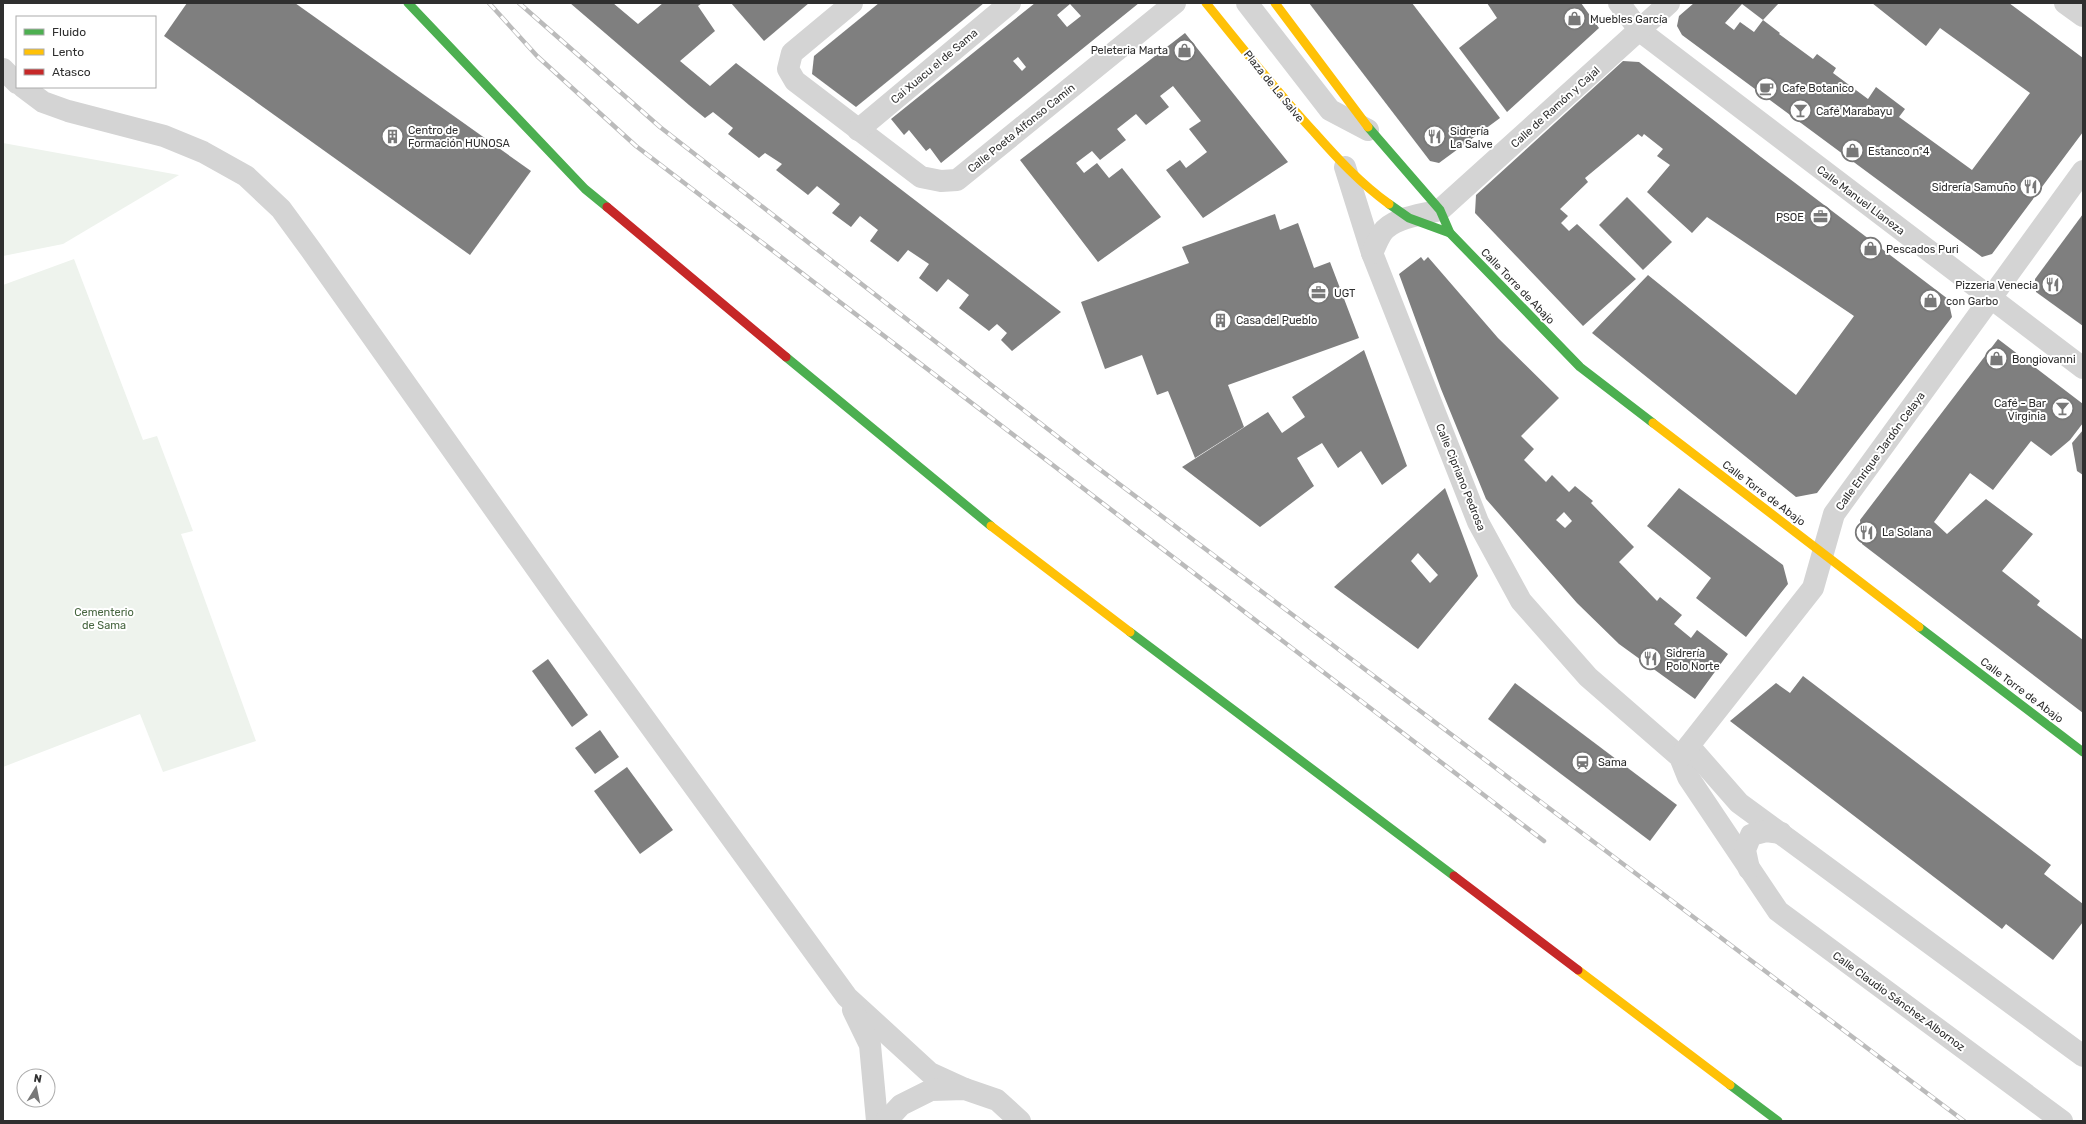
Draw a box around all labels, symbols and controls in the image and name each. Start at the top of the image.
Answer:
shop icon: Muebles García [1562,6,1588,32]
place label: Muebles García [1590,13,1668,26]
legend [16,16,156,88]
text: Fluido [52,25,86,39]
street label: Cai Xuacu el de Sama [888,26,980,106]
shop icon: Peleteria Marta [1171,37,1197,63]
place label: Peleteria Marta [1091,44,1168,57]
text: Lento [52,45,84,59]
street label: Plaza de La Salve [1241,48,1306,125]
street label: Calle de Ramón y Cajal [1508,64,1602,151]
text: Atasco [52,65,91,79]
cafe icon: Cafe Botanico [1753,75,1779,101]
street label: Calle Poeta Alfonso Camín [965,81,1078,176]
place label: Cafe Botanico [1782,82,1854,95]
bar icon: Café Marabayu [1788,98,1814,124]
place label: Café Marabayu [1816,105,1892,118]
building icon: Centro de Formación HUNOSA [379,123,405,149]
place label: Centro de Formación HUNOSA [408,124,510,150]
restaurant icon: Sidrería La Salve [1421,124,1447,150]
place label: Sidrería La Salve [1450,125,1493,151]
shop icon: Estanco nº4 [1839,138,1865,164]
place label: Estanco nº4 [1868,145,1930,158]
street label: Calle Manuel Llaneza [1814,163,1907,238]
restaurant icon: Sidrería Samuño [2018,174,2044,200]
place label: Sidrería Samuño [1932,181,2016,194]
office icon: PSOE [1807,204,1833,230]
place label: PSOE [1776,211,1804,224]
shop icon: Pescados Puri [1858,236,1884,262]
place label: Pescados Puri [1886,243,1959,256]
street label: Calle Torre de Abajo [1478,246,1557,327]
restaurant icon: Pizzeria Venecia [2040,272,2066,298]
place label: Pizzeria Venecia [1955,279,2038,292]
office icon: UGT [1305,280,1331,306]
place label: UGT [1334,287,1356,300]
shop icon: con Garbo [1917,288,1943,314]
place label: con Garbo [1946,295,1998,308]
building icon: Casa del Pueblo [1207,307,1233,333]
place label: Casa del Pueblo [1236,314,1317,327]
shop icon: Bongiovanni [1984,346,2010,372]
place label: Bongiovanni [2012,353,2076,366]
street label: Calle Enrique Jardón Celaya [1833,390,1928,513]
bar icon: Café - Bar Virginia [2049,396,2075,422]
place label: Café - Bar Virginia [1994,397,2047,423]
street label: Calle Cipriano Pedrosa [1433,422,1488,533]
street label: Calle Torre de Abajo [1720,458,1808,529]
restaurant icon: La Solana [1854,519,1880,545]
place label: La Solana [1882,526,1932,539]
park label: Cementerio de Sama [74,606,134,632]
restaurant icon: Sidrería Polo Norte [1637,646,1663,672]
place label: Sidrería Polo Norte [1666,647,1720,673]
street label: Calle Torre de Abajo [1978,655,2066,726]
station icon: Sama [1570,749,1596,775]
place label: Sama [1598,756,1627,769]
street label: Calle Claudio Sánchez Albornoz [1830,949,1968,1054]
north arrow [16,1068,56,1108]
text: N [33,1072,43,1086]

